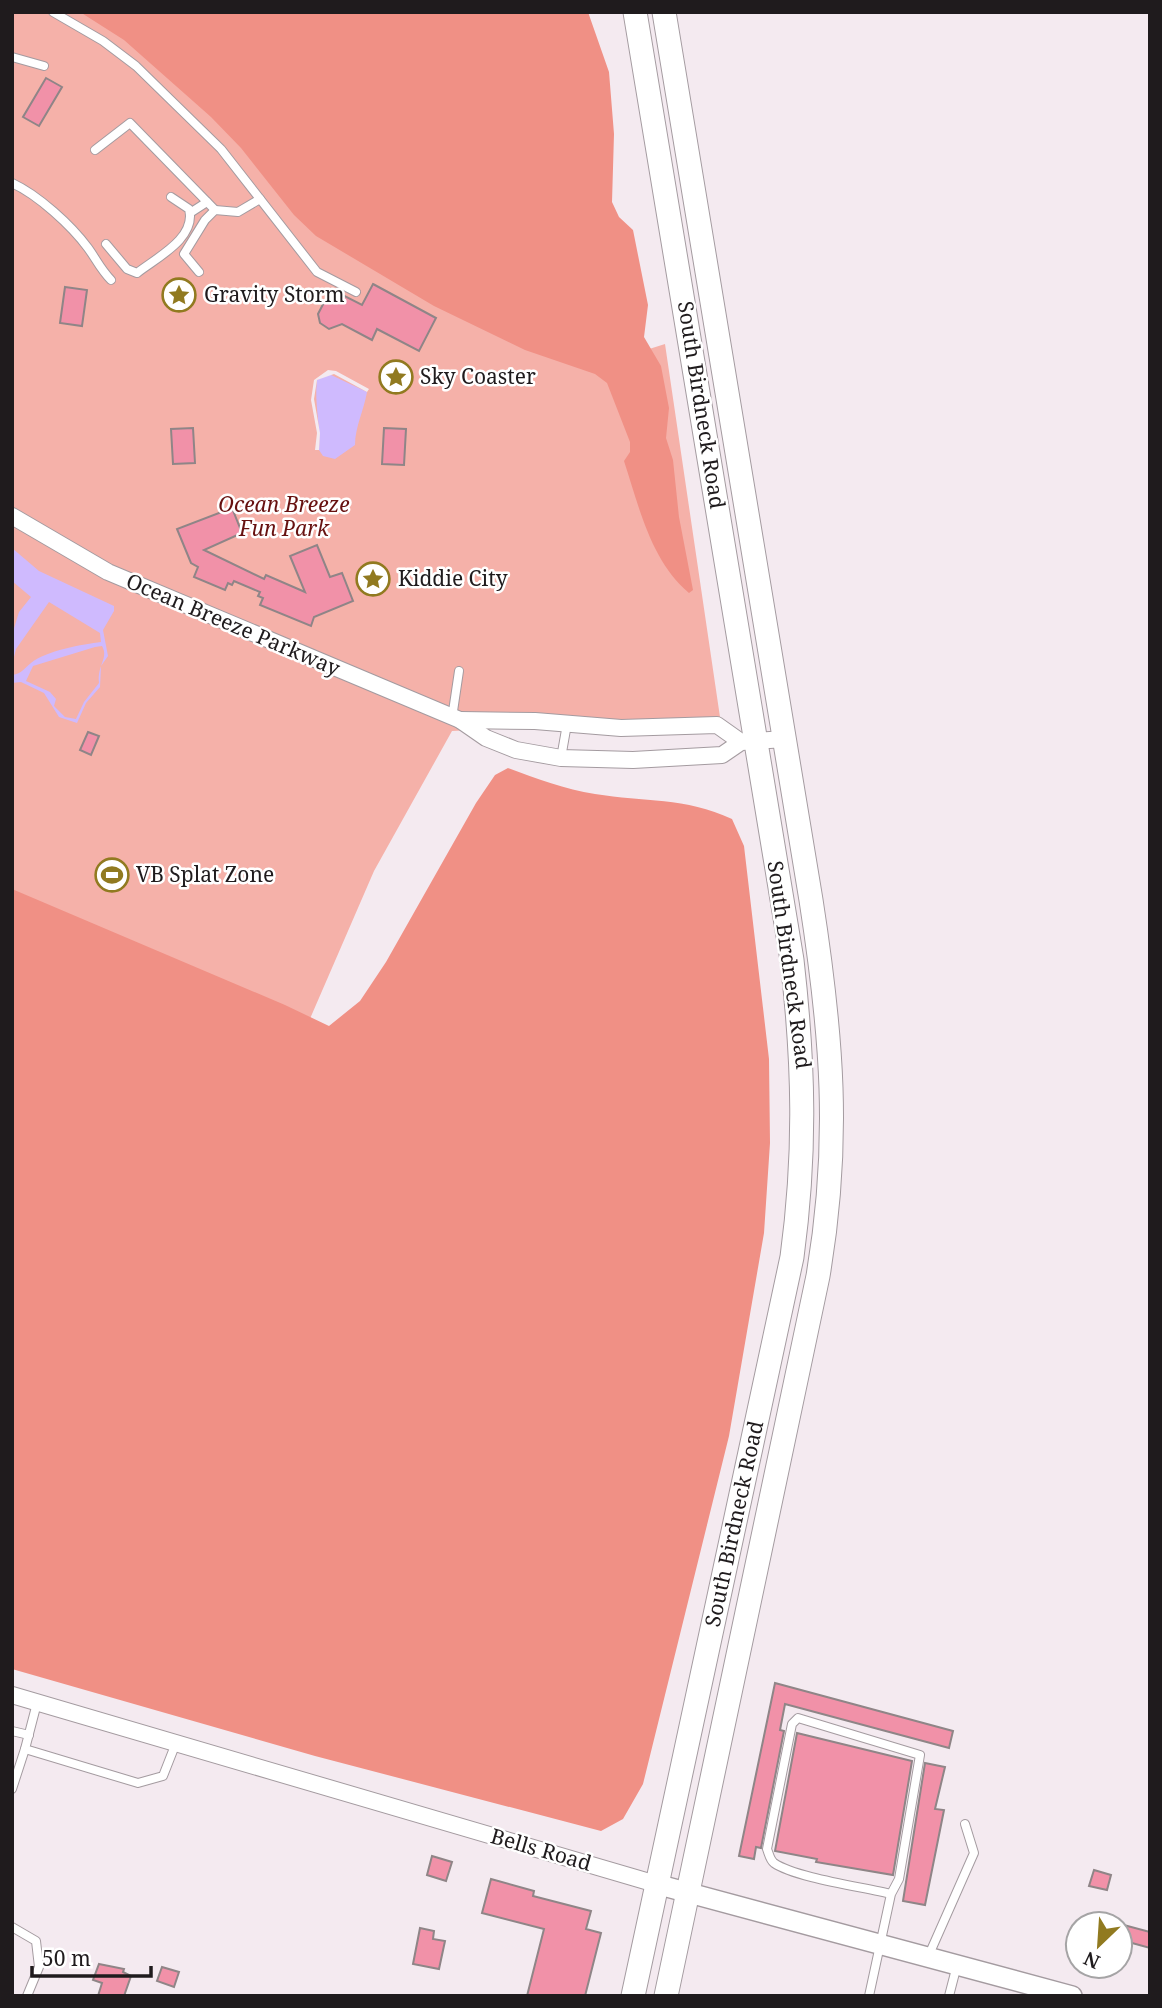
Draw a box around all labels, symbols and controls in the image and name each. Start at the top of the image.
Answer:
place icon: Gravity Storm [160,276,198,314]
place label: Gravity Storm [204,280,345,308]
street label: South Birdneck Road [672,299,732,511]
place icon: Sky Coaster [377,358,415,396]
place label: Sky Coaster [420,362,536,390]
park label: Ocean Breeze Fun Park [218,490,350,542]
place icon: Kiddie City [354,560,392,598]
place label: Kiddie City [398,564,508,592]
street label: Ocean Breeze Parkway [122,566,345,682]
sports icon: VB Splat Zone [93,856,131,894]
street label: South Birdneck Road [762,859,818,1071]
place label: VB Splat Zone [136,860,274,888]
street label: South Birdneck Road [698,1418,769,1629]
street label: Bells Road [488,1821,595,1877]
north arrow [1064,1910,1134,1980]
scale bar [32,1934,150,1978]
text: 50 m [42,1944,91,1972]
text: N [1080,1945,1104,1975]

